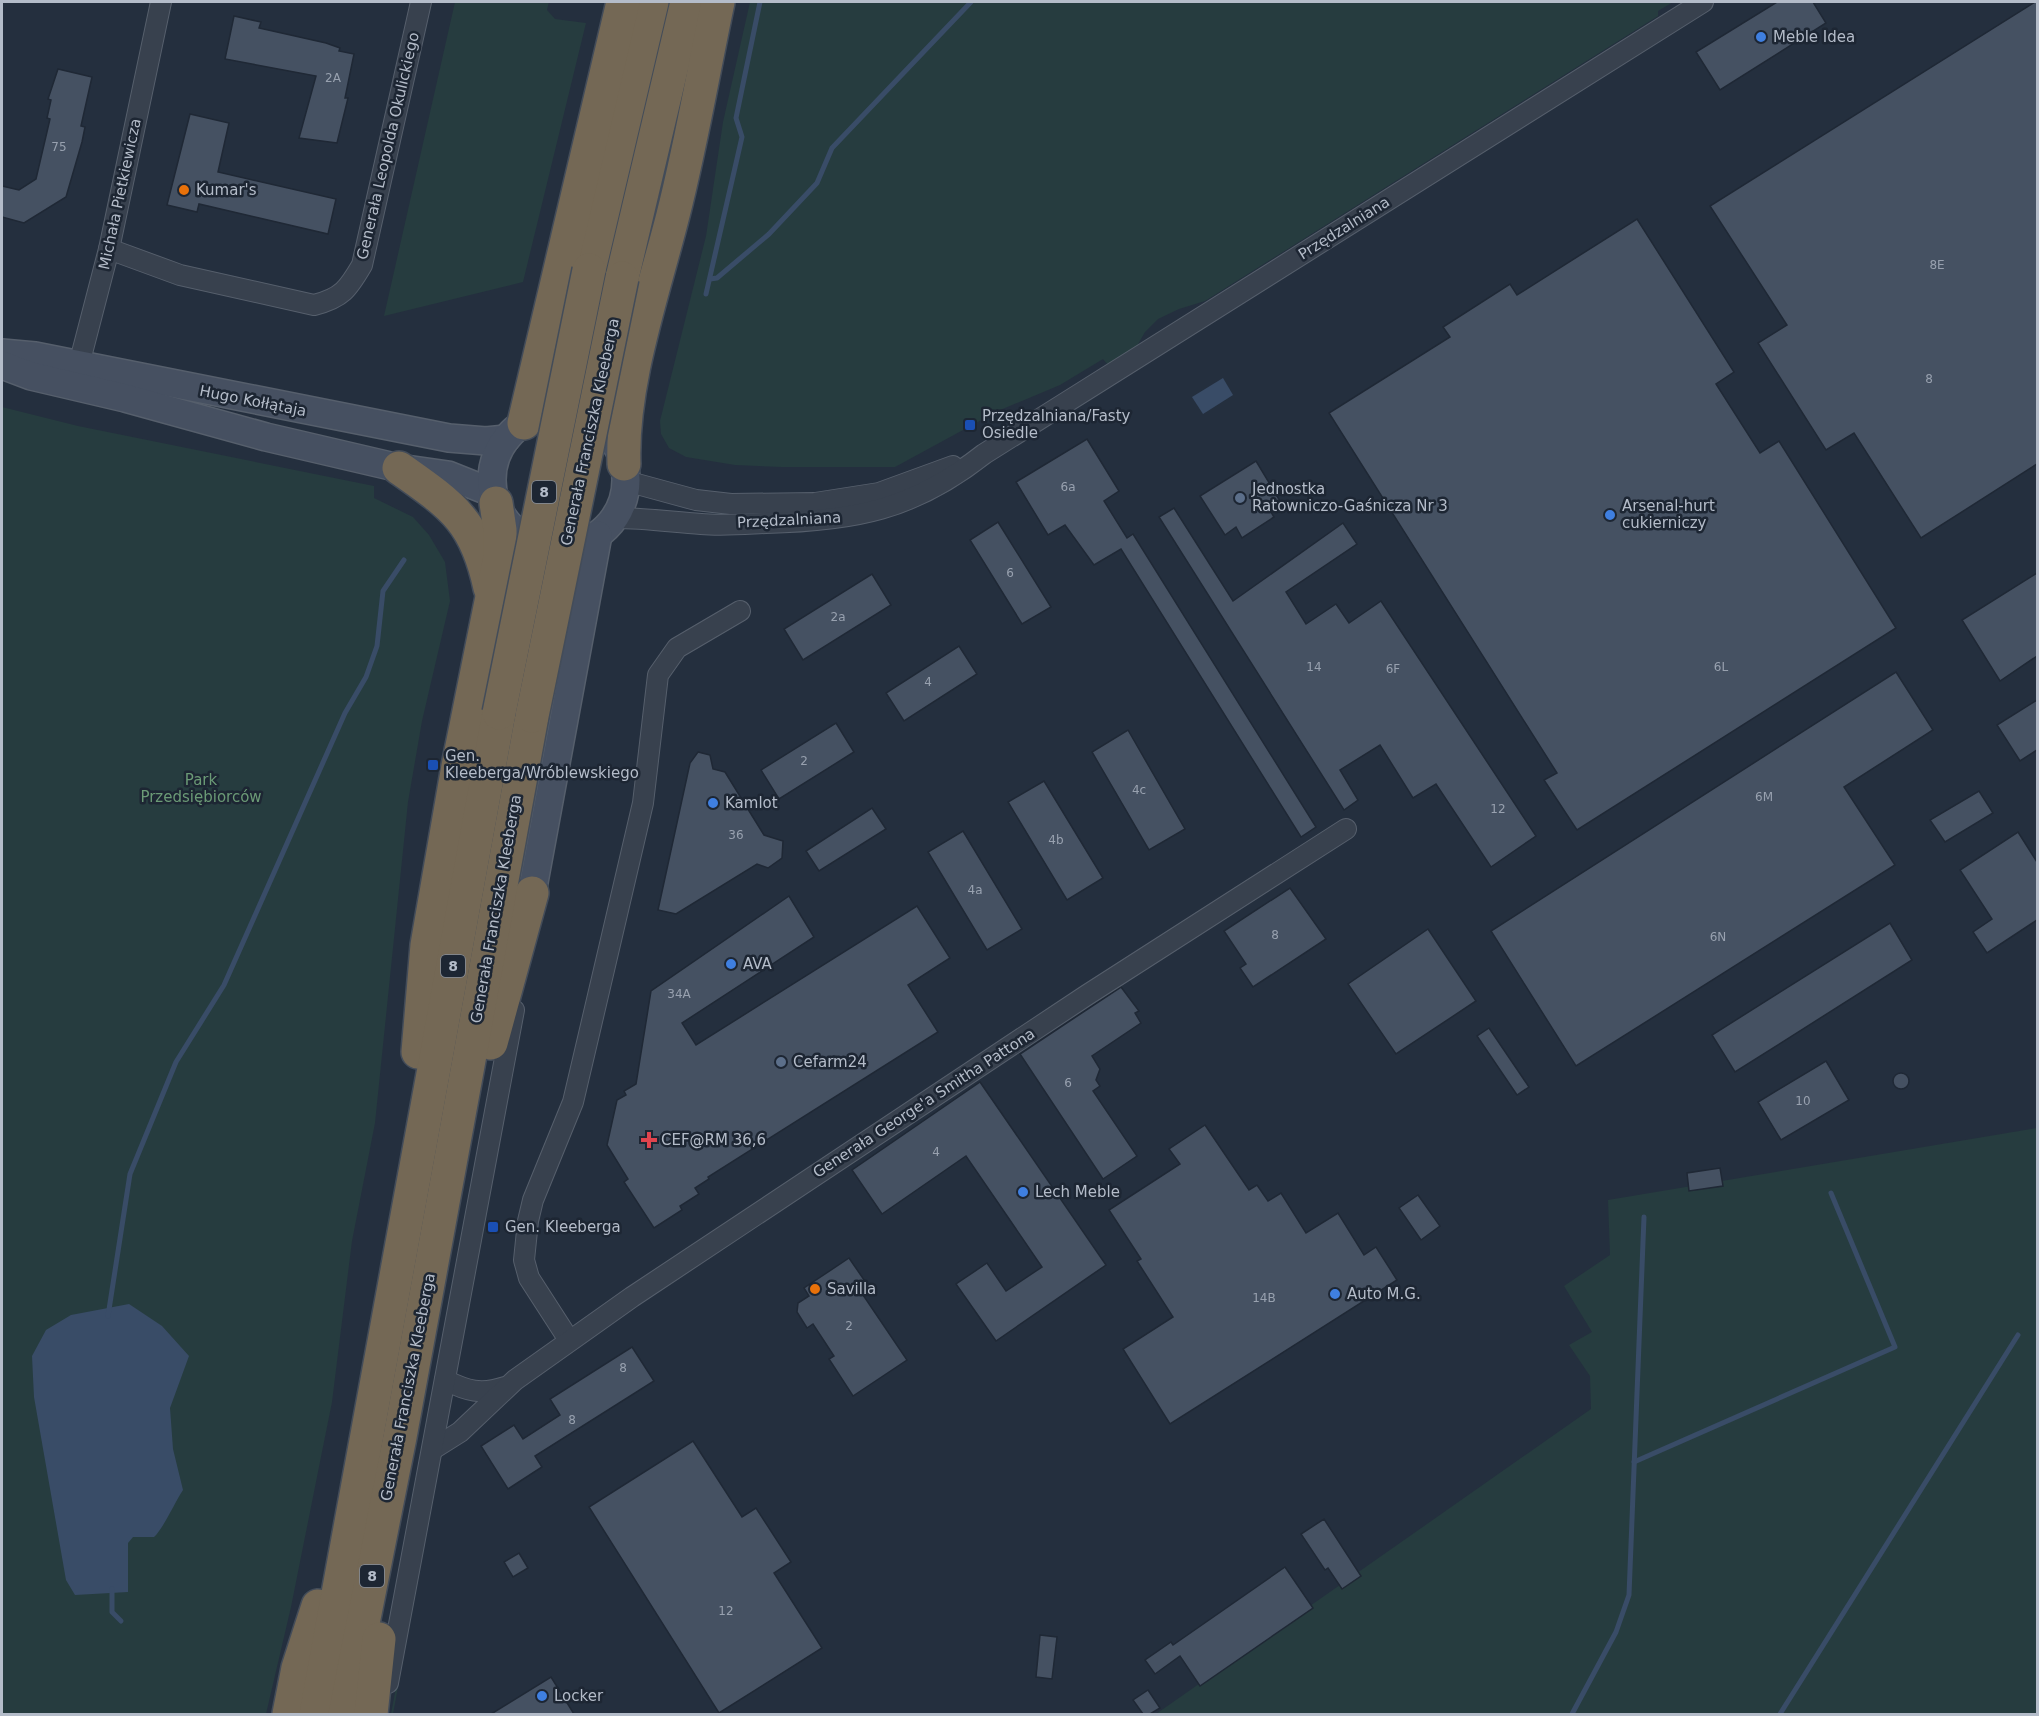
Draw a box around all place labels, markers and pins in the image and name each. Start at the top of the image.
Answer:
place label: Meble Idea [1773,28,1855,46]
marker: Meble Idea [1754,30,1768,44]
place label: Kumar's [196,181,257,199]
marker: Kumar's [177,183,191,197]
place label: Przędzalniana/Fasty Osiedle [982,407,1131,442]
marker: Przędzalniana/Fasty Osiedle [963,418,977,432]
place label: Jednostka Ratowniczo-Gaśnicza Nr 3 [1251,480,1448,515]
marker: Jednostka Ratowniczo-Gaśnicza Nr 3 [1233,491,1247,505]
place label: Arsenal-hurt cukierniczy [1622,497,1715,532]
marker: Arsenal-hurt cukierniczy [1603,508,1617,522]
place label: Gen. Kleeberga/Wróblewskiego [445,747,639,782]
marker: Gen. Kleeberga/Wróblewskiego [426,758,440,772]
place label: Kamlot [725,794,778,812]
marker: Kamlot [706,796,720,810]
place label: AVA [743,955,773,973]
marker: AVA [724,957,738,971]
place label: Cefarm24 [793,1053,867,1071]
marker: Cefarm24 [774,1055,788,1069]
place label: CEF@RM 36,6 [661,1131,766,1149]
marker: CEF@RM 36,6 [642,1133,656,1147]
place label: Lech Meble [1035,1183,1120,1201]
marker: Lech Meble [1016,1185,1030,1199]
place label: Gen. Kleeberga [505,1218,621,1236]
marker: Gen. Kleeberga [486,1220,500,1234]
place label: Savilla [827,1280,876,1298]
marker: Savilla [808,1282,822,1296]
place label: Auto M.G. [1347,1285,1421,1303]
marker: Auto M.G. [1328,1287,1342,1301]
place label: Locker [554,1687,604,1705]
marker: Locker [535,1689,549,1703]

